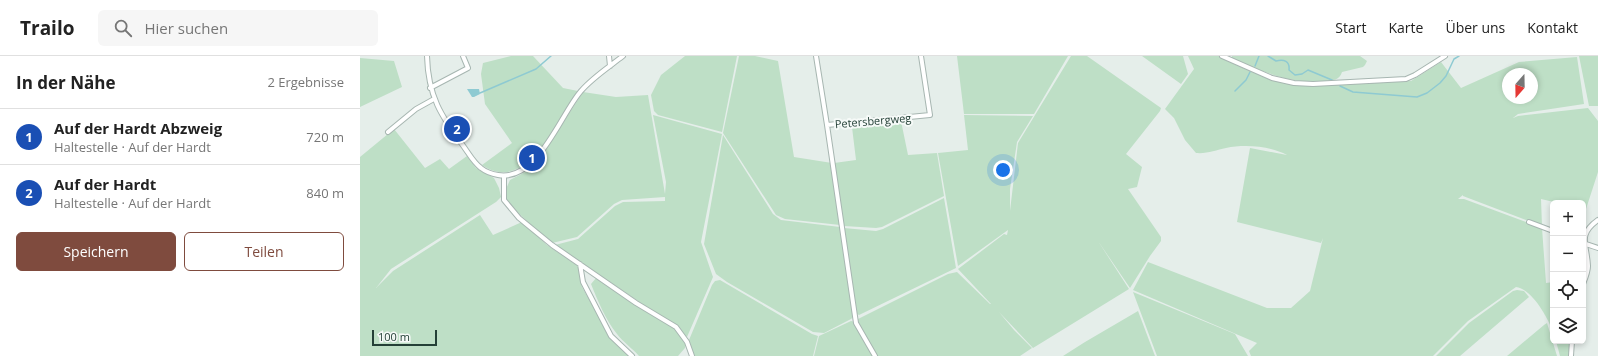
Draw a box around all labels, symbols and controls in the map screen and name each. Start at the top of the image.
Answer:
search box [98,10,378,46]
text: Trailo [20,15,74,41]
icon: search [112,17,134,39]
text: Hier suchen [144,18,228,38]
text: Start [1335,18,1367,37]
text: Karte [1389,18,1423,37]
text: Über uns [1445,18,1505,37]
text: Kontakt [1527,18,1578,37]
north arrow [1502,68,1538,104]
text: In der Nähe [16,71,115,94]
text: 2 Ergebnisse [267,73,344,91]
street label: Petersbergweg [834,110,912,131]
pin: 2 [444,114,470,144]
text: Auf der Hardt Abzweig [54,118,222,138]
text: 1 [25,128,33,146]
text: 720 m [306,128,344,146]
text: Haltestelle · Auf der Hardt [54,138,211,156]
pin: 1 [519,143,545,173]
your location [993,160,1013,180]
text: Auf der Hardt [54,174,156,194]
text: 2 [25,184,33,202]
text: 840 m [306,184,344,202]
text: Haltestelle · Auf der Hardt [54,194,211,212]
map controls [1550,200,1586,344]
button: + [1550,200,1586,236]
button: Speichern [16,232,176,271]
button: Teilen [184,232,344,271]
button: − [1550,236,1586,272]
button: locate [1550,272,1586,308]
button: layers [1550,308,1586,344]
scale bar [372,328,437,347]
text: 100 m [378,329,410,344]

